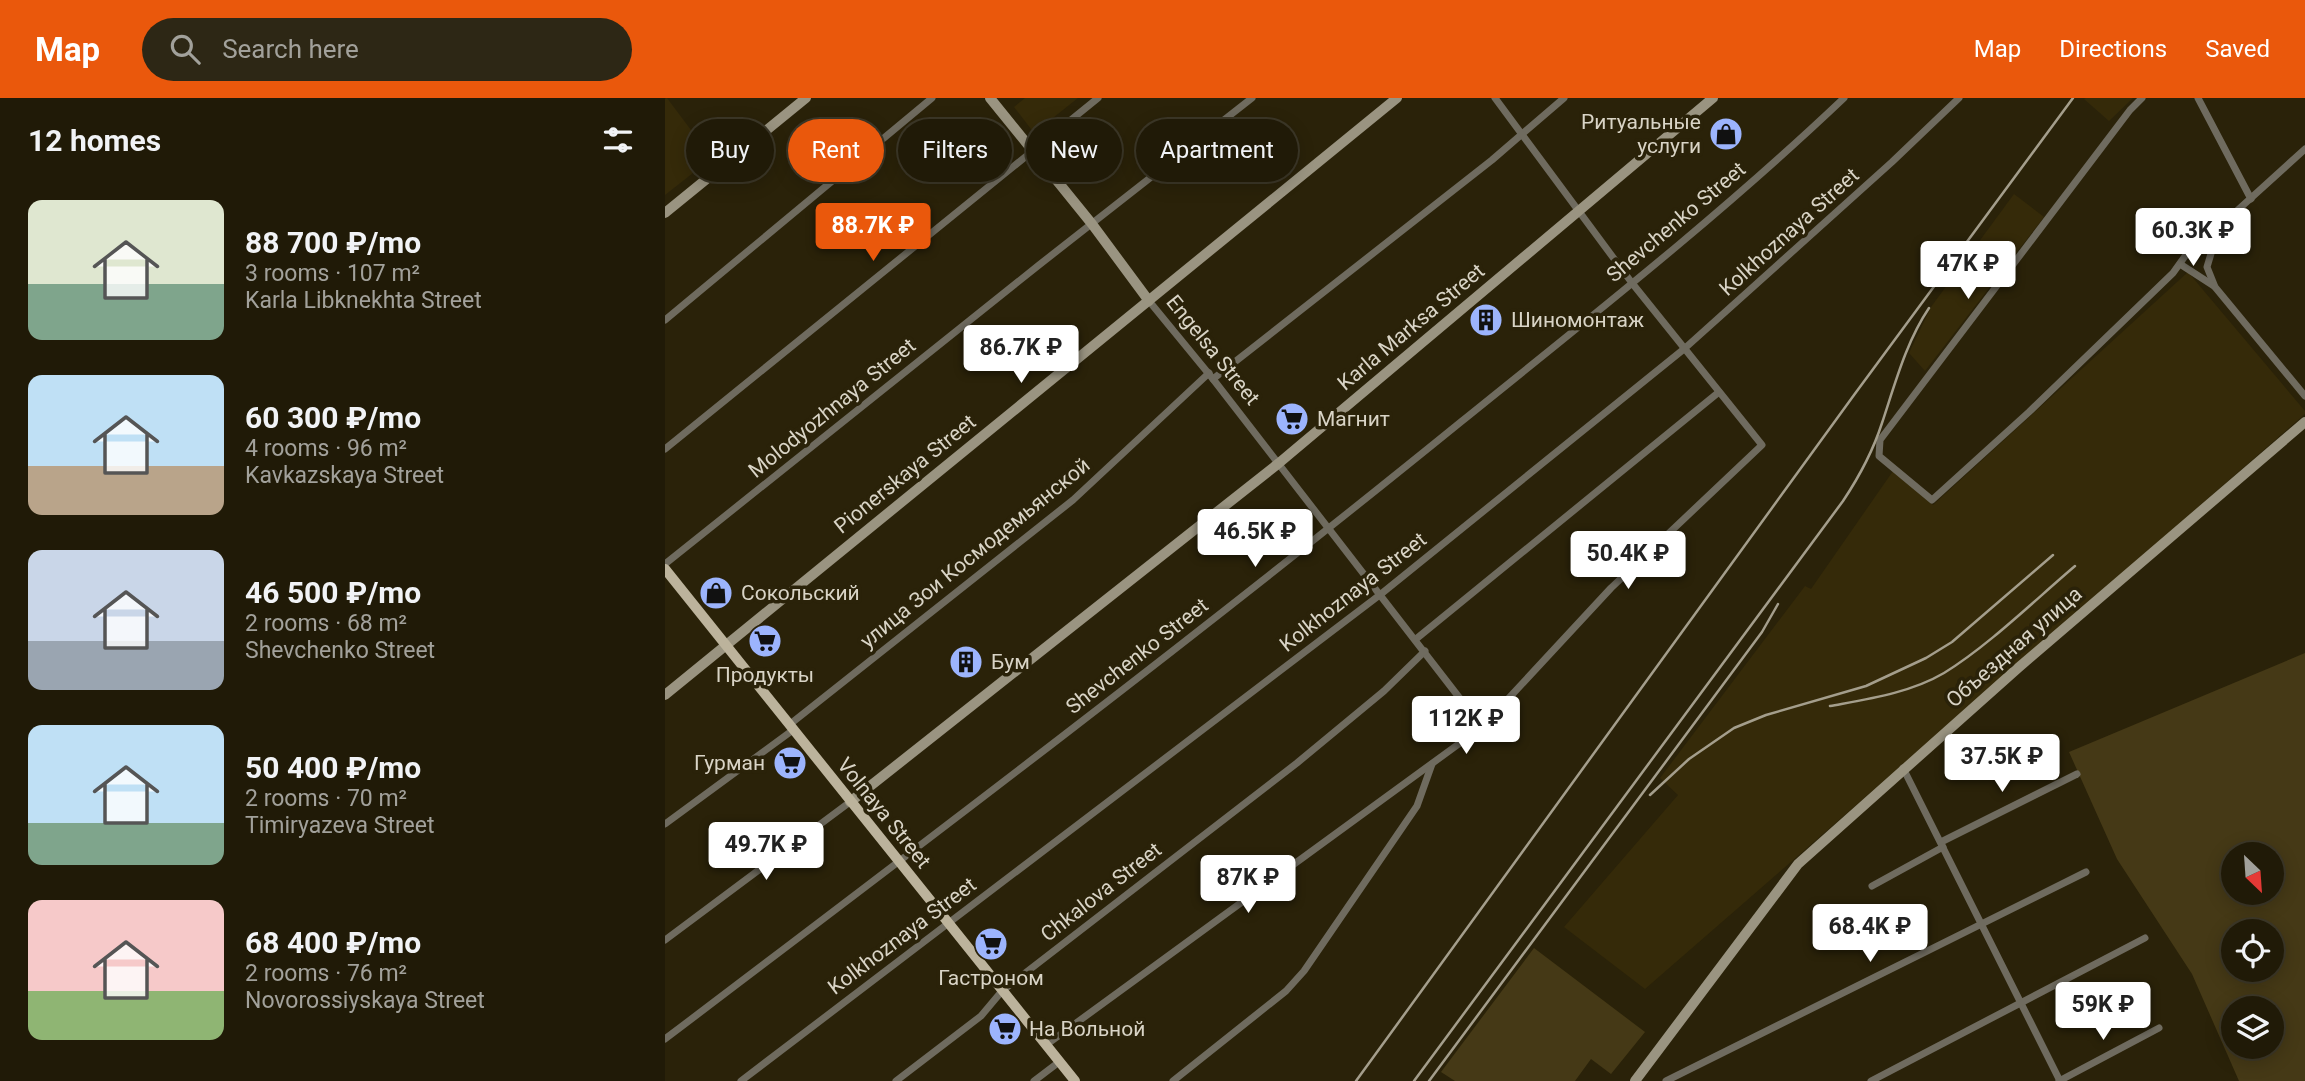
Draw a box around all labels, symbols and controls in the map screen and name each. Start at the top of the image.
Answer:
search box [142,18,632,81]
text: Map [35,30,100,69]
icon: search [166,30,204,68]
text: Search here [222,34,359,64]
text: Map [1974,35,2021,63]
text: Directions [2059,35,2167,63]
text: Saved [2205,35,2270,63]
place label: Ритуальные услуги [1581,110,1701,158]
shop icon: Ритуальные услуги [1707,115,1745,153]
chip: Buy [686,119,774,182]
chip: Rent [788,119,884,182]
chip: Filters [898,119,1012,182]
chip: New [1026,119,1122,182]
chip: Apartment [1136,119,1298,182]
icon: filters [599,121,637,159]
text: 12 homes [28,123,161,158]
street label: Shevchenko Street [1602,157,1750,287]
street label: Kolkhoznaya Street [1714,163,1864,301]
pin: 88.7K ₽ [808,204,938,263]
pin: 60.3K ₽ [2128,208,2258,268]
text: 88.7K ₽ [832,212,914,239]
text: 60.3K ₽ [2152,217,2234,244]
text: 88 700 ₽/mo [245,225,421,260]
icon: home [84,228,168,312]
pin: 47K ₽ [1919,242,2017,301]
text: 47K ₽ [1937,250,1999,277]
street label: Karla Marksa Street [1333,259,1489,395]
text: 3 rooms · 107 m² [245,260,420,287]
text: Karla Libknekhta Street [245,287,482,314]
street label: Engelsa Street [1161,290,1265,410]
building icon: Шиномонтаж [1467,301,1505,339]
place label: Шиномонтаж [1511,308,1644,332]
pin: 86.7K ₽ [956,326,1086,385]
street label: Molodyozhnaya Street [744,333,920,483]
text: 86.7K ₽ [980,334,1062,361]
text: 60 300 ₽/mo [245,400,421,435]
supermarket icon: Магнит [1273,400,1311,438]
icon: home [84,403,168,487]
place label: Магнит [1317,407,1390,431]
street label: Pionerskaya Street [830,410,981,538]
text: 4 rooms · 96 m² [245,435,407,462]
street label: улица Зои Космодемьянской [855,453,1095,653]
text: Kavkazskaya Street [245,462,444,489]
pin: 46.5K ₽ [1190,510,1320,569]
text: 46.5K ₽ [1214,518,1296,545]
street label: Kolkhoznaya Street [1275,527,1431,657]
pin: 50.4K ₽ [1563,532,1693,591]
text: 50.4K ₽ [1587,540,1669,567]
shop icon: Сокольский [697,574,735,612]
text: 46 500 ₽/mo [245,575,421,610]
icon: home [84,578,168,662]
place label: Сокольский [741,581,860,605]
street label: Объездная улица [1941,582,2087,712]
street label: Shevchenko Street [1061,593,1213,719]
text: 2 rooms · 68 m² [245,610,407,637]
supermarket icon: Продукты [746,622,784,660]
text: Shevchenko Street [245,637,435,664]
building icon: Бум [947,643,985,681]
place label: Бум [991,650,1030,674]
place label: Продукты [716,663,814,687]
pin: 112K ₽ [1409,696,1523,756]
text: 112K ₽ [1428,705,1504,732]
pin: 37.5K ₽ [1937,734,2067,794]
text: 37.5K ₽ [1961,743,2043,770]
supermarket icon: Гурман [771,744,809,782]
text: 50 400 ₽/mo [245,750,421,785]
place label: Гурман [694,751,765,775]
icon: home [84,753,168,837]
street label: Volnaya Street [832,753,936,873]
text: 2 rooms · 70 m² [245,785,407,812]
text: Timiryazeva Street [245,812,434,839]
pin: 49.7K ₽ [701,822,831,882]
text: 49.7K ₽ [725,831,807,858]
street label: Chkalova Street [1036,837,1166,946]
north arrow [2221,842,2284,905]
map controls [2221,842,2284,1059]
pin: 87K ₽ [1199,856,1297,915]
text: 87K ₽ [1217,864,1279,891]
street label: Kolkhoznaya Street [823,872,981,999]
pin: 68.4K ₽ [1805,904,1935,964]
text: 68.4K ₽ [1829,913,1911,940]
button: locate [2221,919,2284,982]
text: 68 400 ₽/mo [245,925,421,960]
supermarket icon: Гастроном [972,925,1010,963]
icon: home [84,928,168,1012]
text: 2 rooms · 76 m² [245,960,407,987]
place label: Гастроном [938,966,1044,990]
pin: 59K ₽ [2054,982,2152,1042]
text: Novorossiyskaya Street [245,987,485,1014]
text: 59K ₽ [2072,991,2134,1018]
button: layers [2221,996,2284,1059]
supermarket icon: На Вольной [986,1010,1024,1048]
place label: На Вольной [1029,1017,1145,1041]

